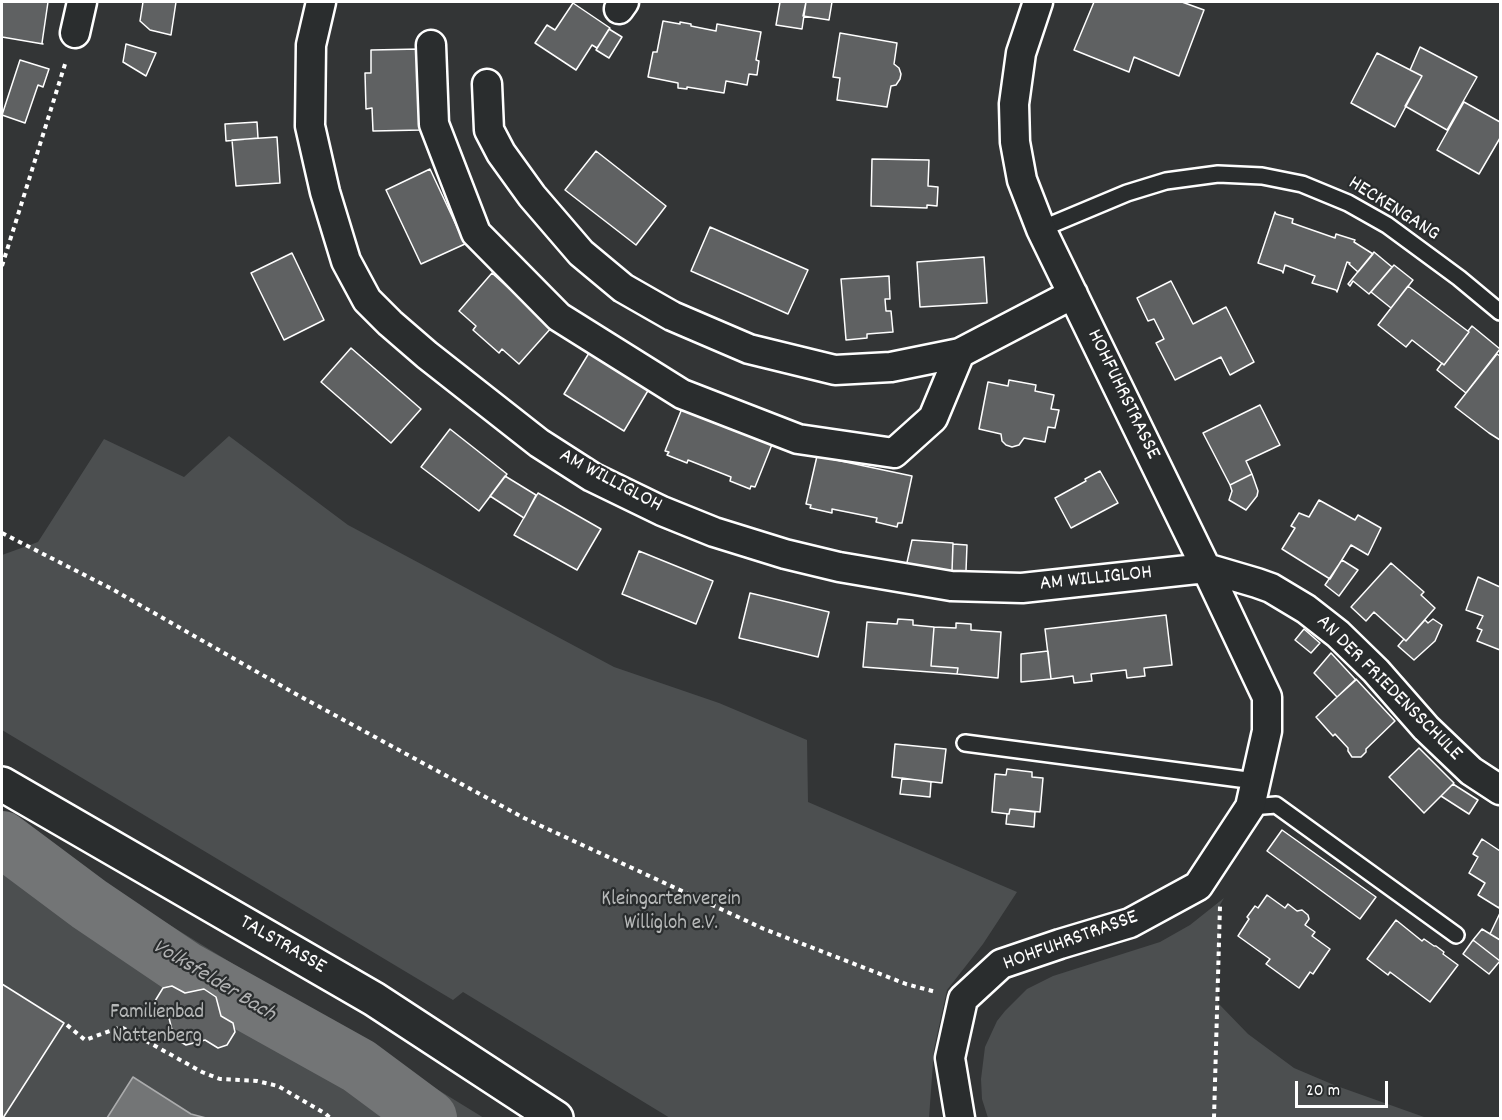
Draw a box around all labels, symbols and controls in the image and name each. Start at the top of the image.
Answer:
street label: HECKENGANG [1343,172,1443,248]
street label: HOHFUHRSTRASSE [1080,326,1164,464]
street label: AM WILLIGLOH [554,444,666,520]
street label: AM WILLIGLOH [1039,562,1153,598]
street label: AN DER FRIEDENSSCHULE [1310,611,1466,767]
park label: Kleingartenverein Willigloh e.V. [601,888,741,938]
street label: HOHFUHRSTRASSE [1000,906,1142,978]
street label: TALSTRASSE [234,911,330,981]
water label: Volksfelder Bach [146,935,280,1029]
park label: Familienbad Nattenberg [110,1001,204,1051]
scale bar [1298,1069,1391,1107]
text: 20 m [1306,1079,1340,1104]

